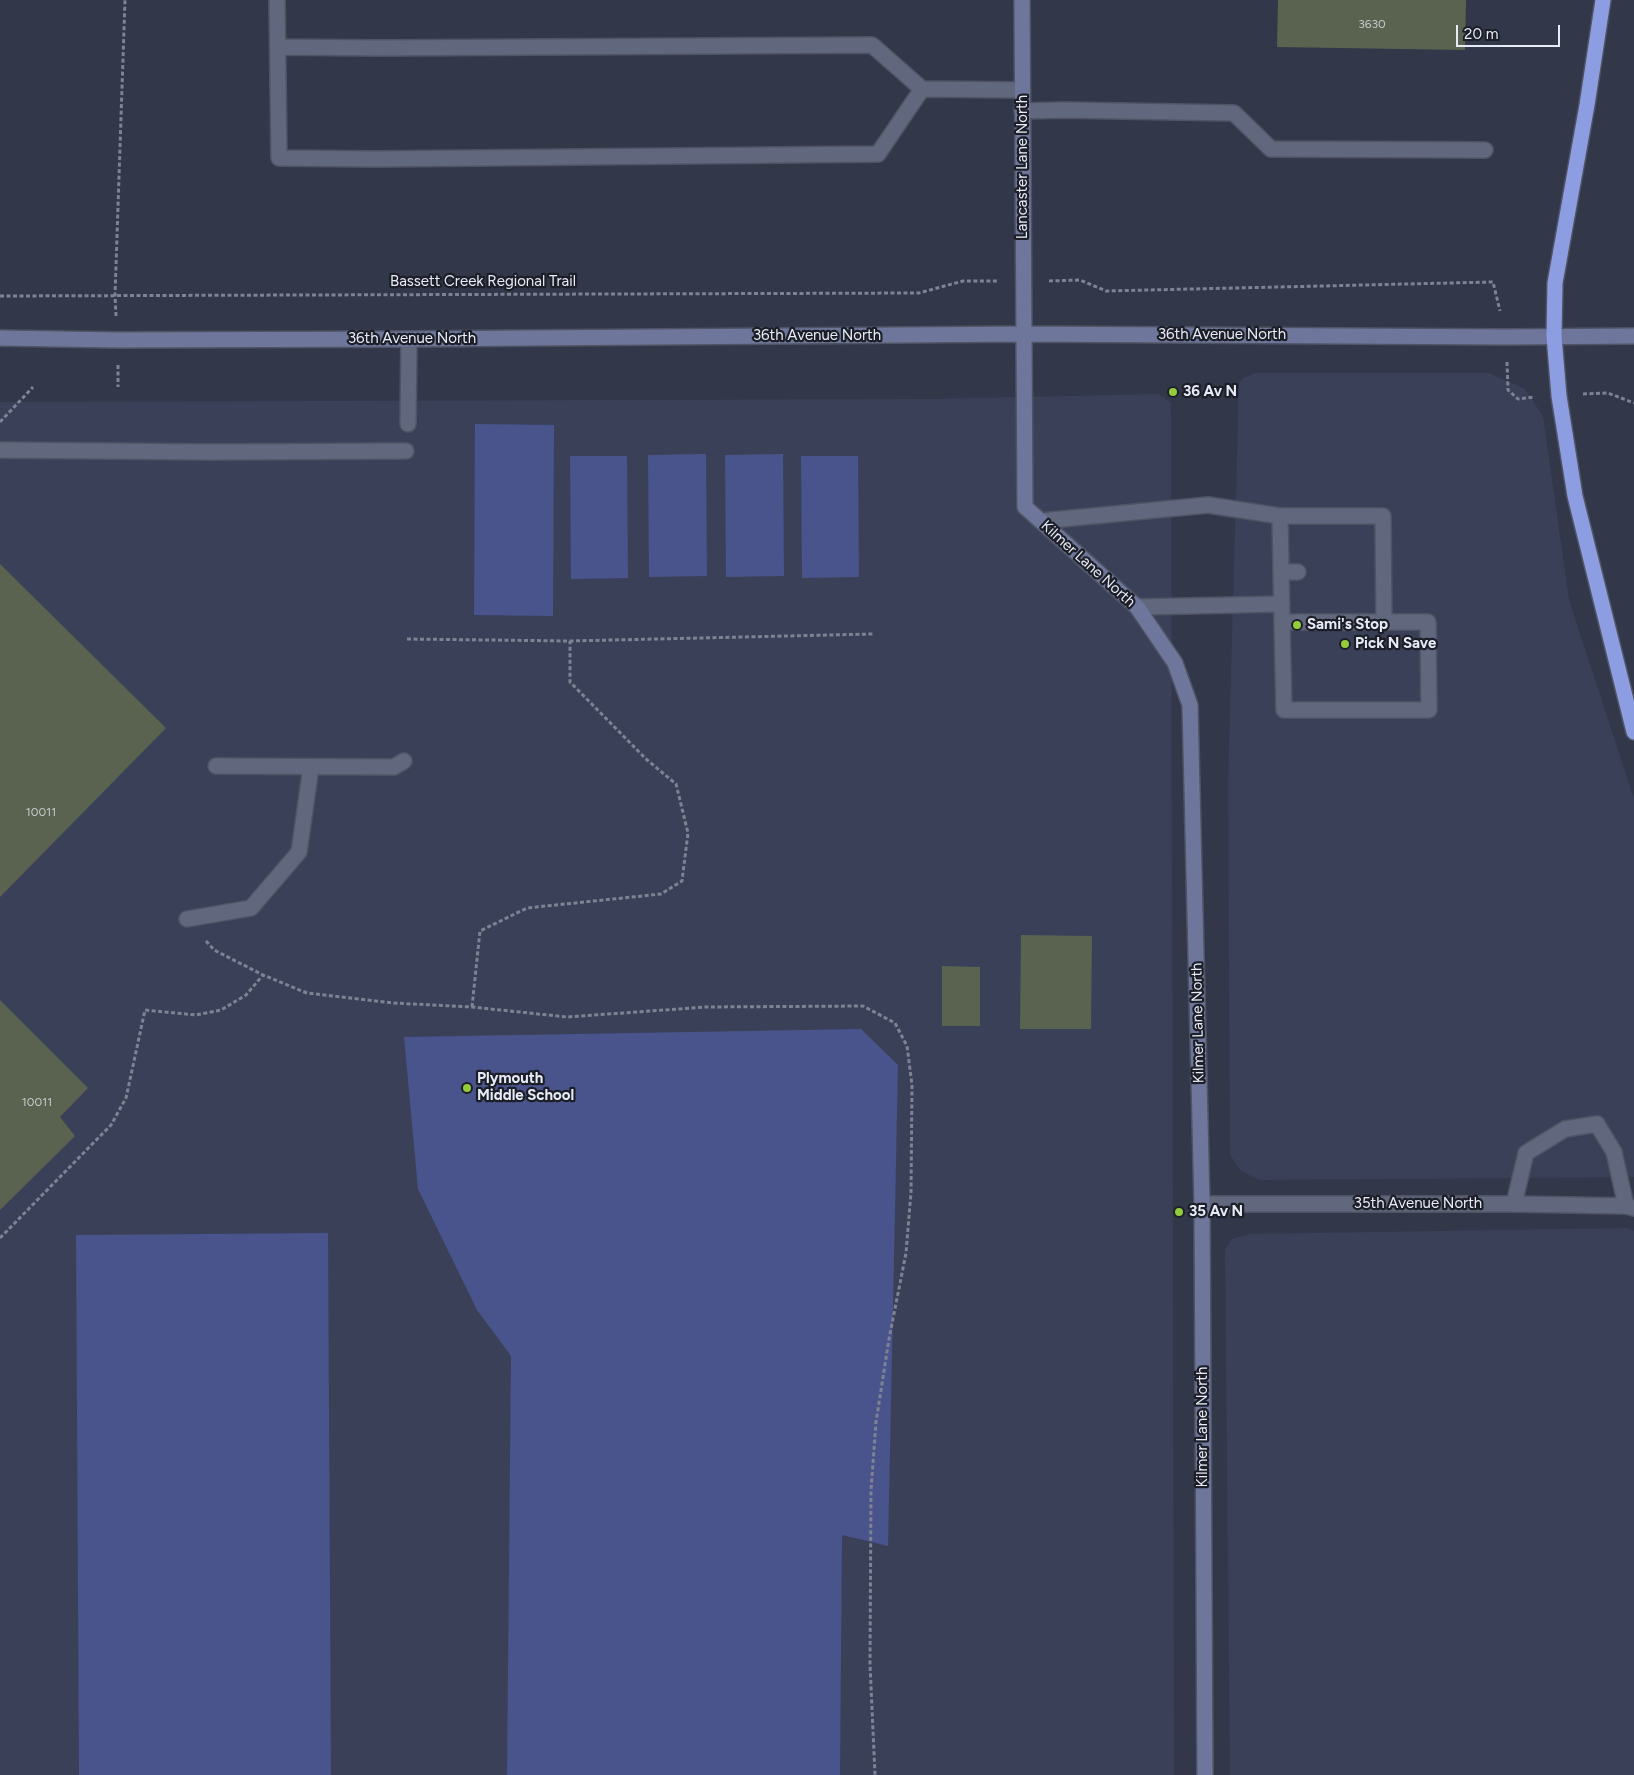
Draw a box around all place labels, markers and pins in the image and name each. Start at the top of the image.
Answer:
place label: 36 Av N [1183,383,1237,401]
marker: 36 Av N [1167,386,1179,398]
place label: Sami's Stop [1307,616,1388,634]
marker: Sami's Stop [1291,619,1303,631]
place label: Pick N Save [1355,635,1436,653]
marker: Pick N Save [1339,638,1351,650]
place label: Plymouth Middle School [477,1070,574,1105]
marker: Plymouth Middle School [461,1082,473,1094]
place label: 35 Av N [1189,1203,1243,1221]
marker: 35 Av N [1173,1206,1185,1218]

